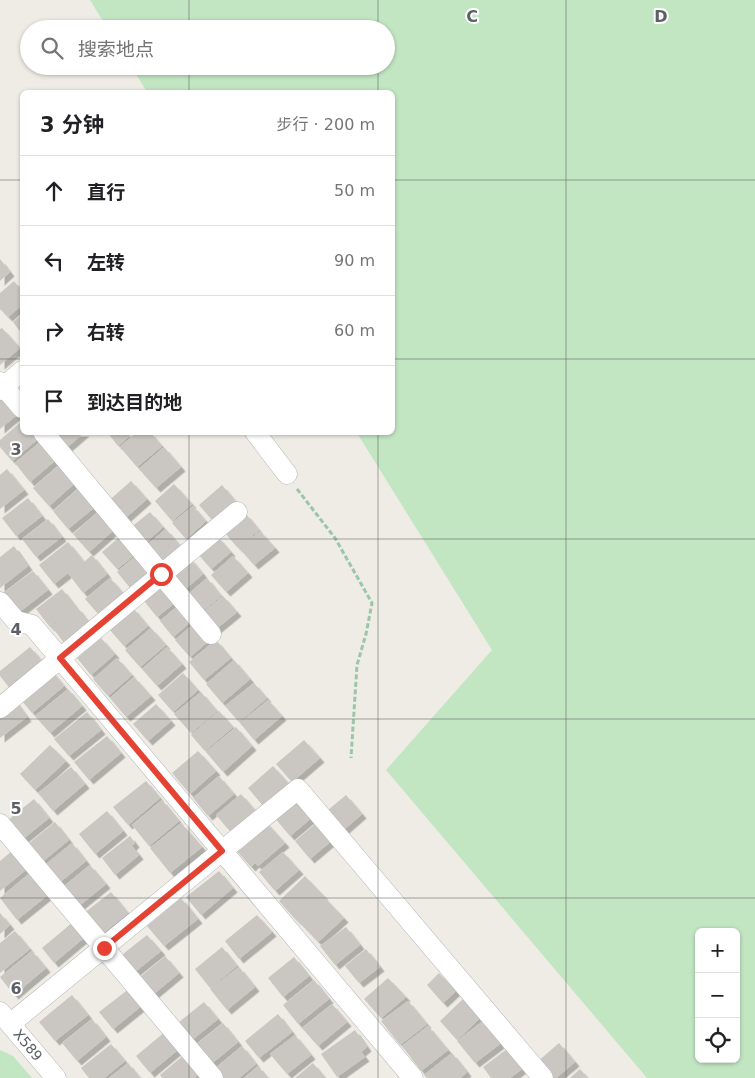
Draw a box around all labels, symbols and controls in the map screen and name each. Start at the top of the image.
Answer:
text: C [466,7,478,26]
text: D [654,7,668,26]
search box [20,20,395,75]
icon: search [38,34,66,62]
text: 搜索地点 [78,38,154,60]
text: 3 分钟 [40,113,104,137]
text: 步行 · 200 m [277,115,375,134]
icon: ahead [40,177,68,205]
text: 直行 [87,181,125,203]
text: 50 m [334,181,375,200]
icon: left [40,247,68,275]
text: 左转 [87,251,125,273]
text: 90 m [334,251,375,270]
icon: right [40,317,68,345]
text: 右转 [87,321,125,343]
text: 60 m [334,321,375,340]
icon: arrive [40,387,68,415]
text: 到达目的地 [87,391,182,413]
text: 3 [10,440,22,459]
route start [150,563,173,586]
text: 4 [10,620,22,639]
text: 5 [10,799,22,818]
map controls [695,928,740,1063]
button: + [695,928,740,973]
route end [93,937,116,960]
button: − [695,973,740,1018]
text: 6 [10,979,22,998]
button: locate [695,1018,740,1063]
street label: X589 [10,1026,46,1064]

